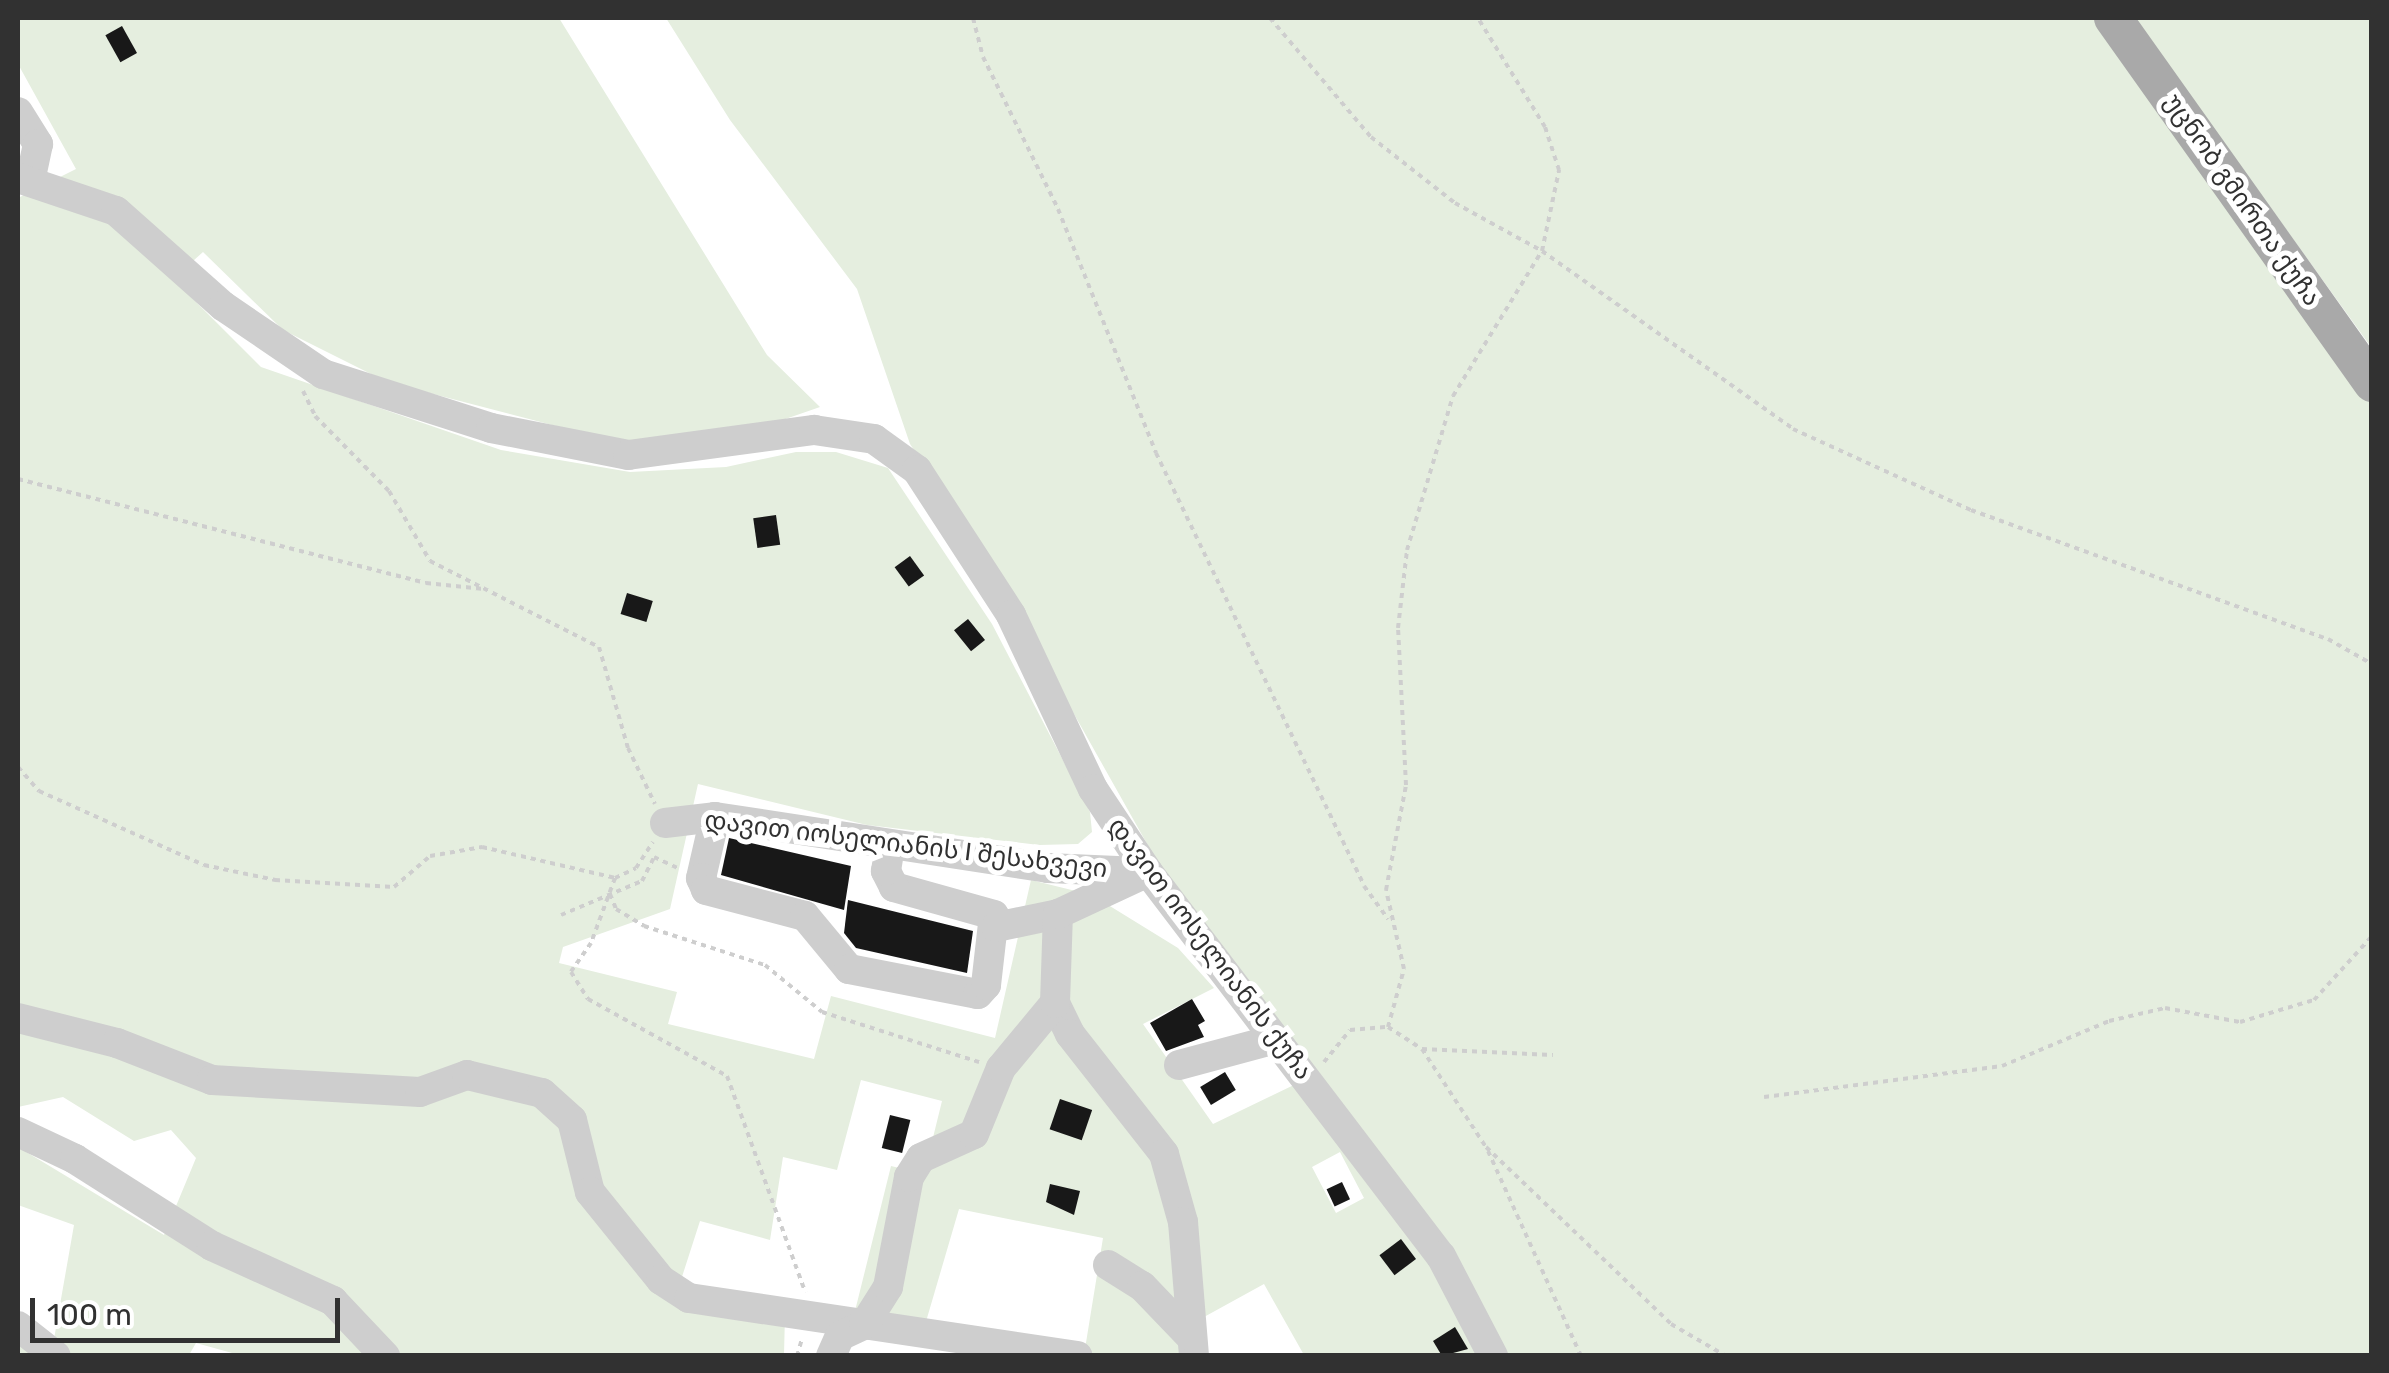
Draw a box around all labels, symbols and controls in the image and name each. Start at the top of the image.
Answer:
street label: უცნობ გმირთა ქუჩა [2157,88,2327,312]
street label: დავით იოსელიანის I შესახვევი [703,805,1109,885]
street label: დავით იოსელიანის ქუჩა [1102,812,1318,1086]
scale bar [35,1278,345,1340]
text: 100 m [47,1297,132,1333]

